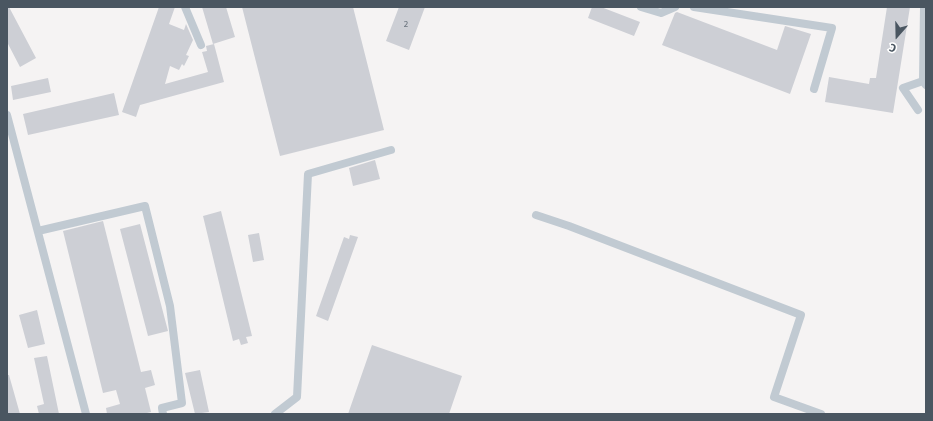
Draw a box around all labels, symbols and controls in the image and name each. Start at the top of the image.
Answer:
north arrow [877,16,917,56]
house number: 2 [404,19,408,29]
text: С [888,41,898,55]

